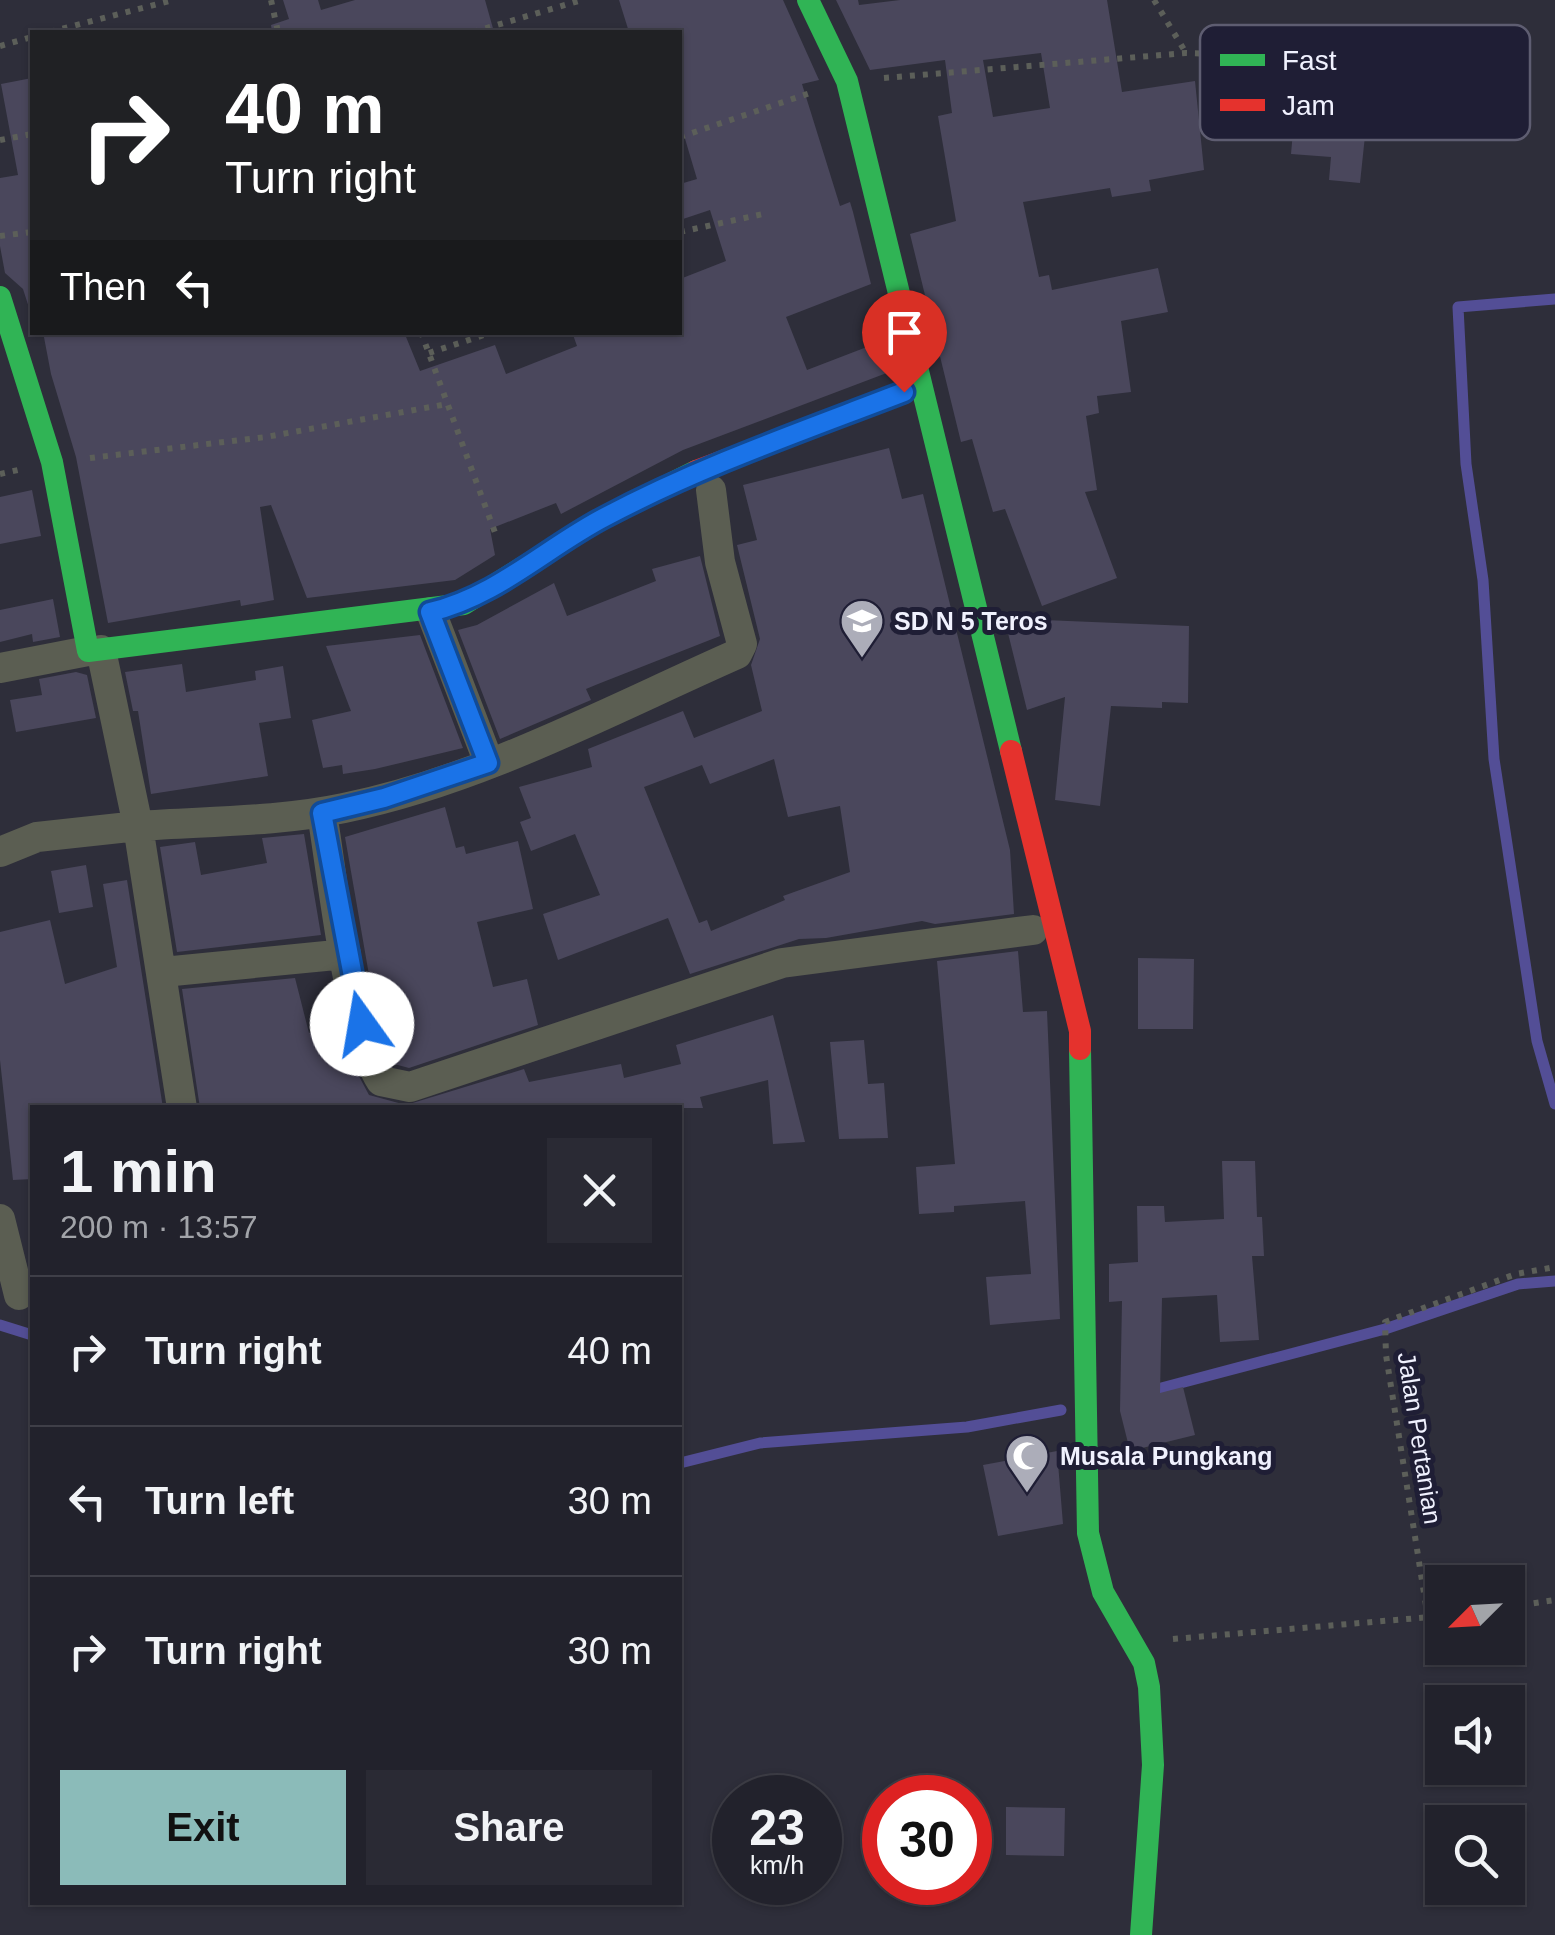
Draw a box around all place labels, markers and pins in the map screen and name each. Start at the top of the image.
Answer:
pin [862,290,947,393]
school or university icon: SD N 5 Teros [839,598,885,659]
place label: SD N 5 Teros [894,607,1048,635]
mosque icon: Musala Pungkang [1004,1433,1050,1494]
place label: Musala Pungkang [1060,1442,1273,1470]

